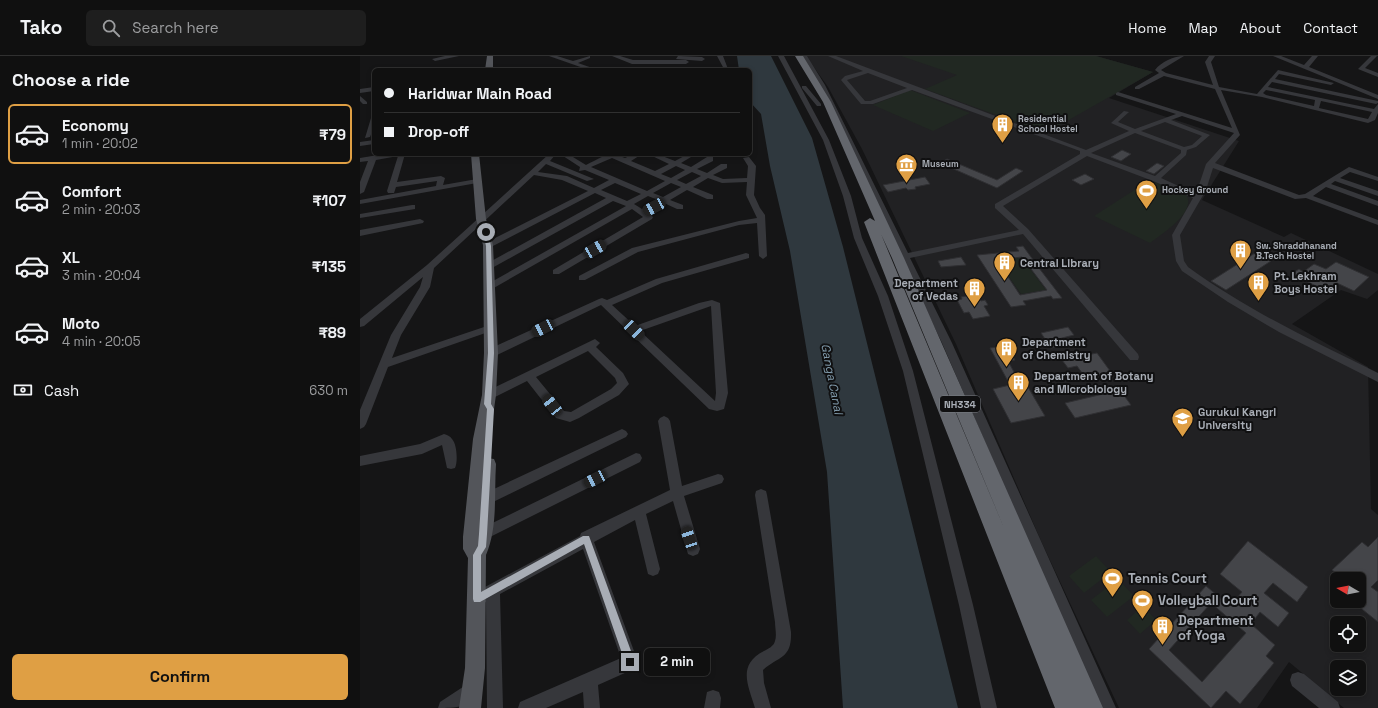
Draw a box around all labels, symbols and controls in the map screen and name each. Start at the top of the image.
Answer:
search box [86,10,366,46]
text: Tako [20,15,62,40]
icon: search [100,17,122,39]
text: Search here [132,18,219,37]
text: Home [1128,19,1166,37]
text: Map [1188,19,1218,37]
text: About [1240,19,1281,37]
text: Contact [1303,19,1358,37]
text: Choose a ride [12,68,130,91]
text: Haridwar Main Road [408,84,552,103]
building icon: Residential School Hostel [989,111,1015,144]
place label: Residential School Hostel [1018,113,1078,135]
icon: car [14,116,50,152]
text: Economy [62,116,129,135]
text: Drop-off [408,122,469,141]
text: ₹79 [319,125,346,144]
text: 1 min · 20:02 [62,135,138,152]
museum icon: Museum [894,151,920,184]
place label: Museum [922,158,959,170]
sports icon: Hockey Ground [1134,177,1160,210]
icon: car [14,182,50,218]
text: Comfort [62,182,122,201]
place label: Hockey Ground [1162,184,1228,196]
text: ₹107 [312,191,346,210]
car [641,196,667,218]
text: 2 min · 20:03 [62,201,140,218]
route start [477,223,495,241]
car [582,238,608,260]
building icon: Sw. Shraddhanand B.Tech Hostel [1228,238,1254,271]
place label: Sw. Shraddhanand B.Tech Hostel [1256,240,1337,262]
icon: car [14,248,50,284]
text: XL [62,248,80,267]
building icon: Central Library [991,250,1017,283]
place label: Central Library [1020,256,1099,270]
text: ₹135 [312,257,346,276]
text: 3 min · 20:04 [62,267,141,284]
building icon: Pt. Lekhram Boys Hostel [1246,269,1272,302]
place label: Pt. Lekhram Boys Hostel [1274,269,1337,296]
place label: Department of Vedas [894,276,958,303]
building icon: Department of Vedas [961,276,987,309]
icon: car [14,314,50,350]
text: Moto [62,314,100,333]
car [530,317,556,339]
car [621,317,647,343]
text: ₹89 [318,323,346,342]
text: 4 min · 20:05 [62,333,141,350]
building icon: Department of Chemistry [993,335,1019,368]
place label: Department of Chemistry [1022,335,1090,362]
water label: Ganga Canal [817,342,847,418]
building icon: Department of Botany and Microbiology [1005,369,1031,402]
place label: Department of Botany and Microbiology [1034,369,1153,396]
icon: cash [12,379,34,401]
text: Cash [44,381,79,400]
text: 630 m [309,382,348,399]
car [540,392,564,418]
road number: NH334 [940,396,980,412]
school or university icon: Gurukul Kangri University [1170,405,1196,438]
place label: Gurukul Kangri University [1198,405,1276,432]
car [582,468,608,490]
car [680,525,698,551]
sports icon: Tennis Court [1099,565,1125,598]
place label: Tennis Court [1128,570,1207,587]
north arrow [1330,572,1366,608]
map controls [1330,572,1366,696]
sports icon: Volleyball Court [1129,587,1155,620]
place label: Volleyball Court [1158,592,1258,609]
place label: Department of Yoga [1178,612,1253,644]
building icon: Department of Yoga [1149,614,1175,647]
button: locate [1330,616,1366,652]
callout: 2 min [644,648,710,676]
route end [621,653,639,671]
text: 2 min [660,653,694,670]
button: Confirm [12,654,348,700]
button: layers [1330,660,1366,696]

